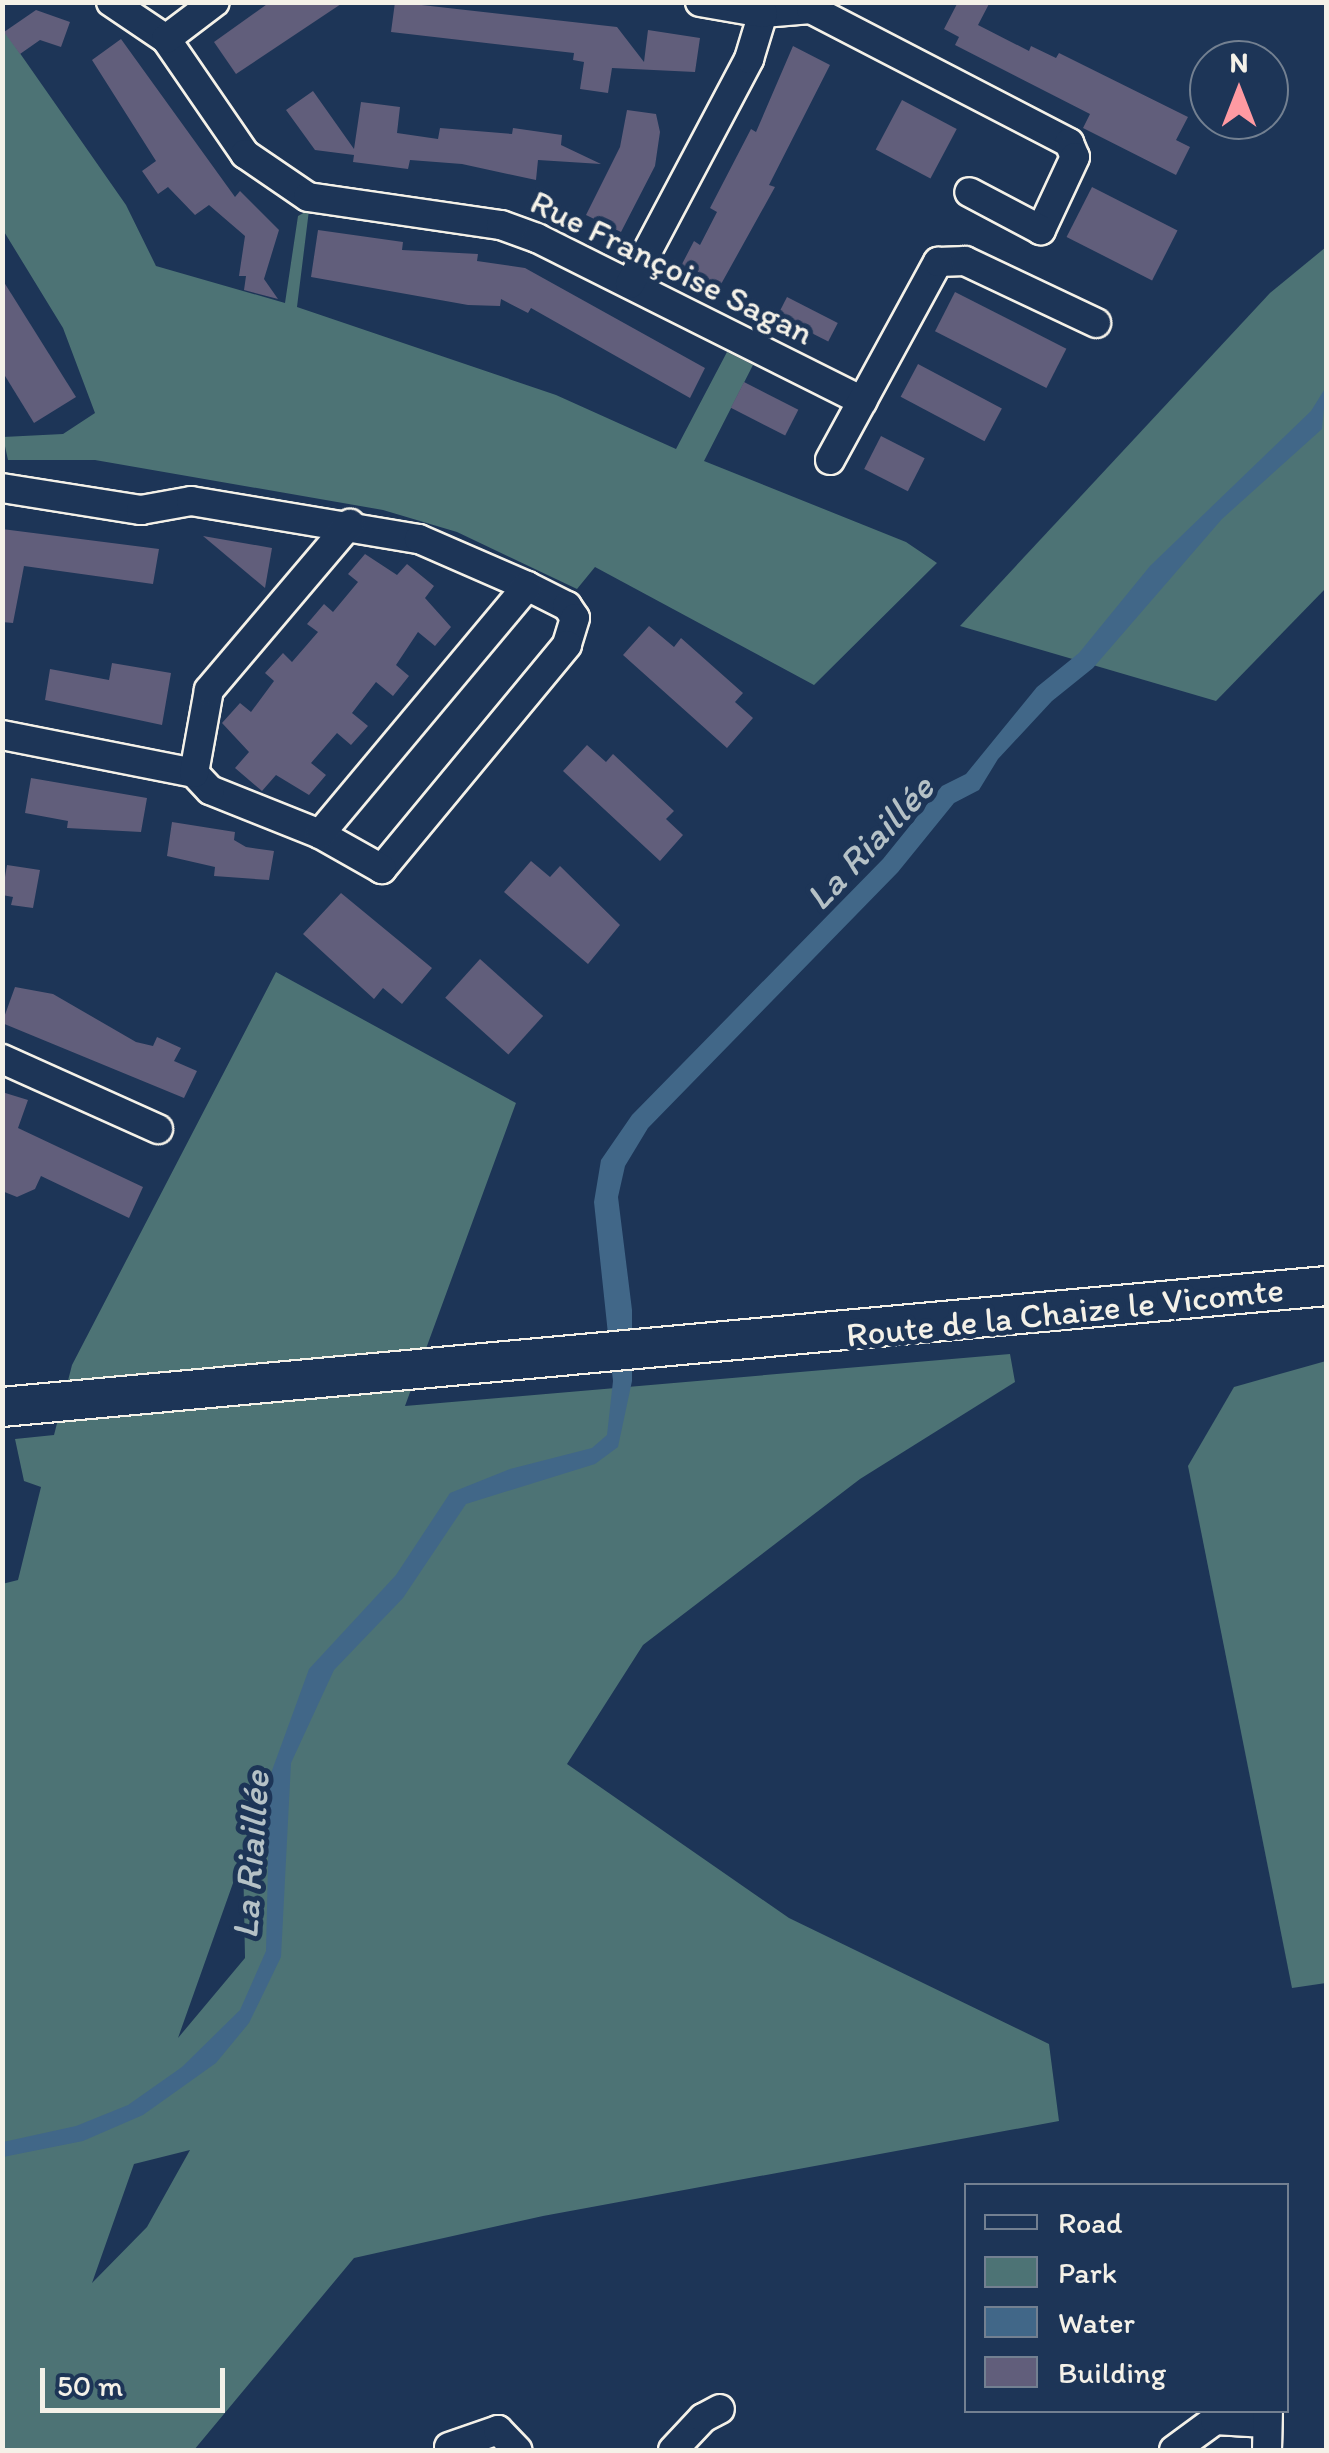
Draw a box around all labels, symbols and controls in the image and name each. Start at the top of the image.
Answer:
north arrow [1189,40,1289,140]
text: N [1230,45,1248,79]
street label: Rue Françoise Sagan [524,180,820,354]
water label: La Riaillée [797,767,943,919]
street label: Route de la Chaize le Vicomte [843,1268,1287,1356]
water label: La Riaillée [222,1770,280,1940]
legend [964,2183,1289,2413]
text: Road [1058,2204,1123,2241]
text: Park [1058,2254,1117,2291]
text: Water [1058,2304,1135,2341]
scale bar [45,2348,230,2410]
text: Building [1058,2354,1166,2391]
text: 50 m [57,2367,123,2404]

